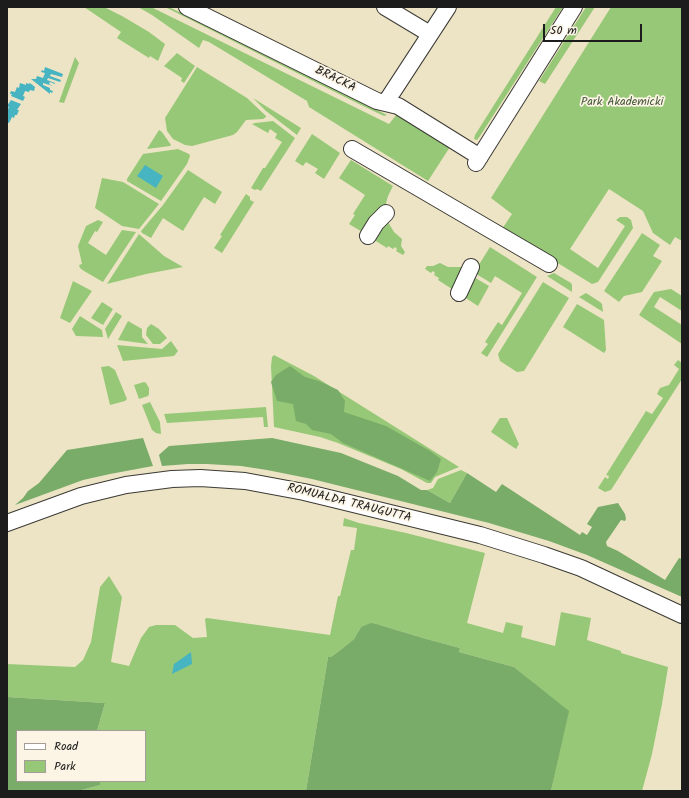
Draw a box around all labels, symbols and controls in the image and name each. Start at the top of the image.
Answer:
scale bar [545,16,644,42]
text: 50 m [550,21,577,40]
street label: BRACKA [312,64,358,96]
park label: Park Akademicki [581,96,663,110]
street label: ROMUALDA TRAUGUTTA [286,482,412,526]
legend [16,730,146,782]
text: Road [54,737,78,756]
text: Park [54,757,76,776]

